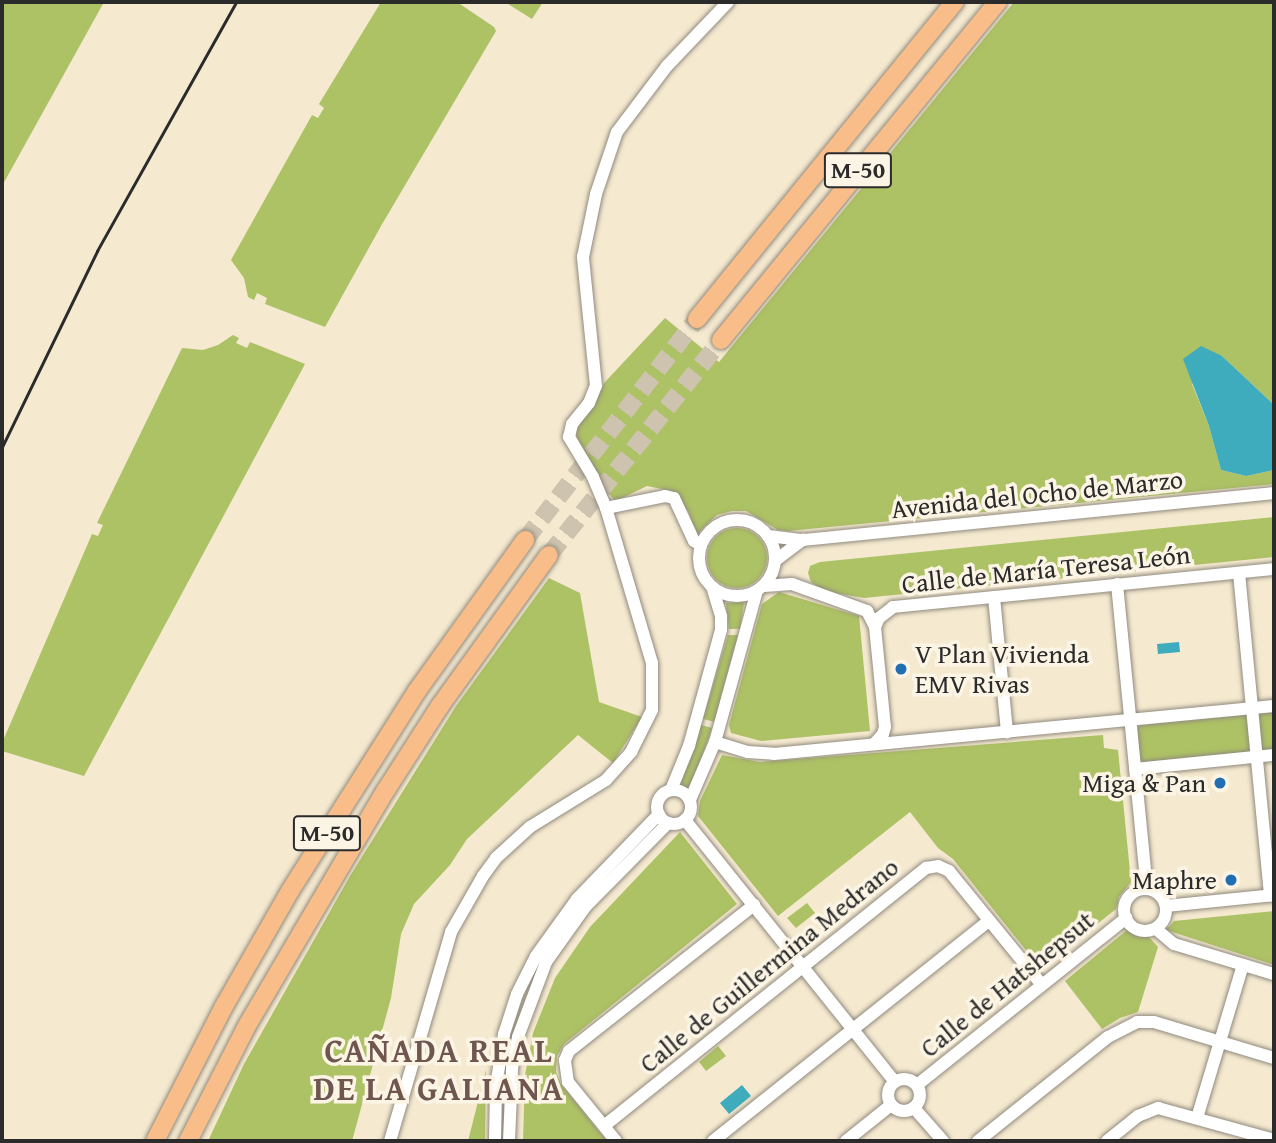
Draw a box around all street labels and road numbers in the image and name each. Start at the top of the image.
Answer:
road number: M-50 [823,150,893,190]
street label: Avenida del Ocho de Marzo [890,463,1184,525]
street label: Calle de María Teresa León [900,538,1192,600]
road number: M-50 [292,812,362,854]
street label: Calle de Guillermina Medrano [633,851,905,1079]
street label: Calle de Hatshepsut [914,904,1100,1064]

